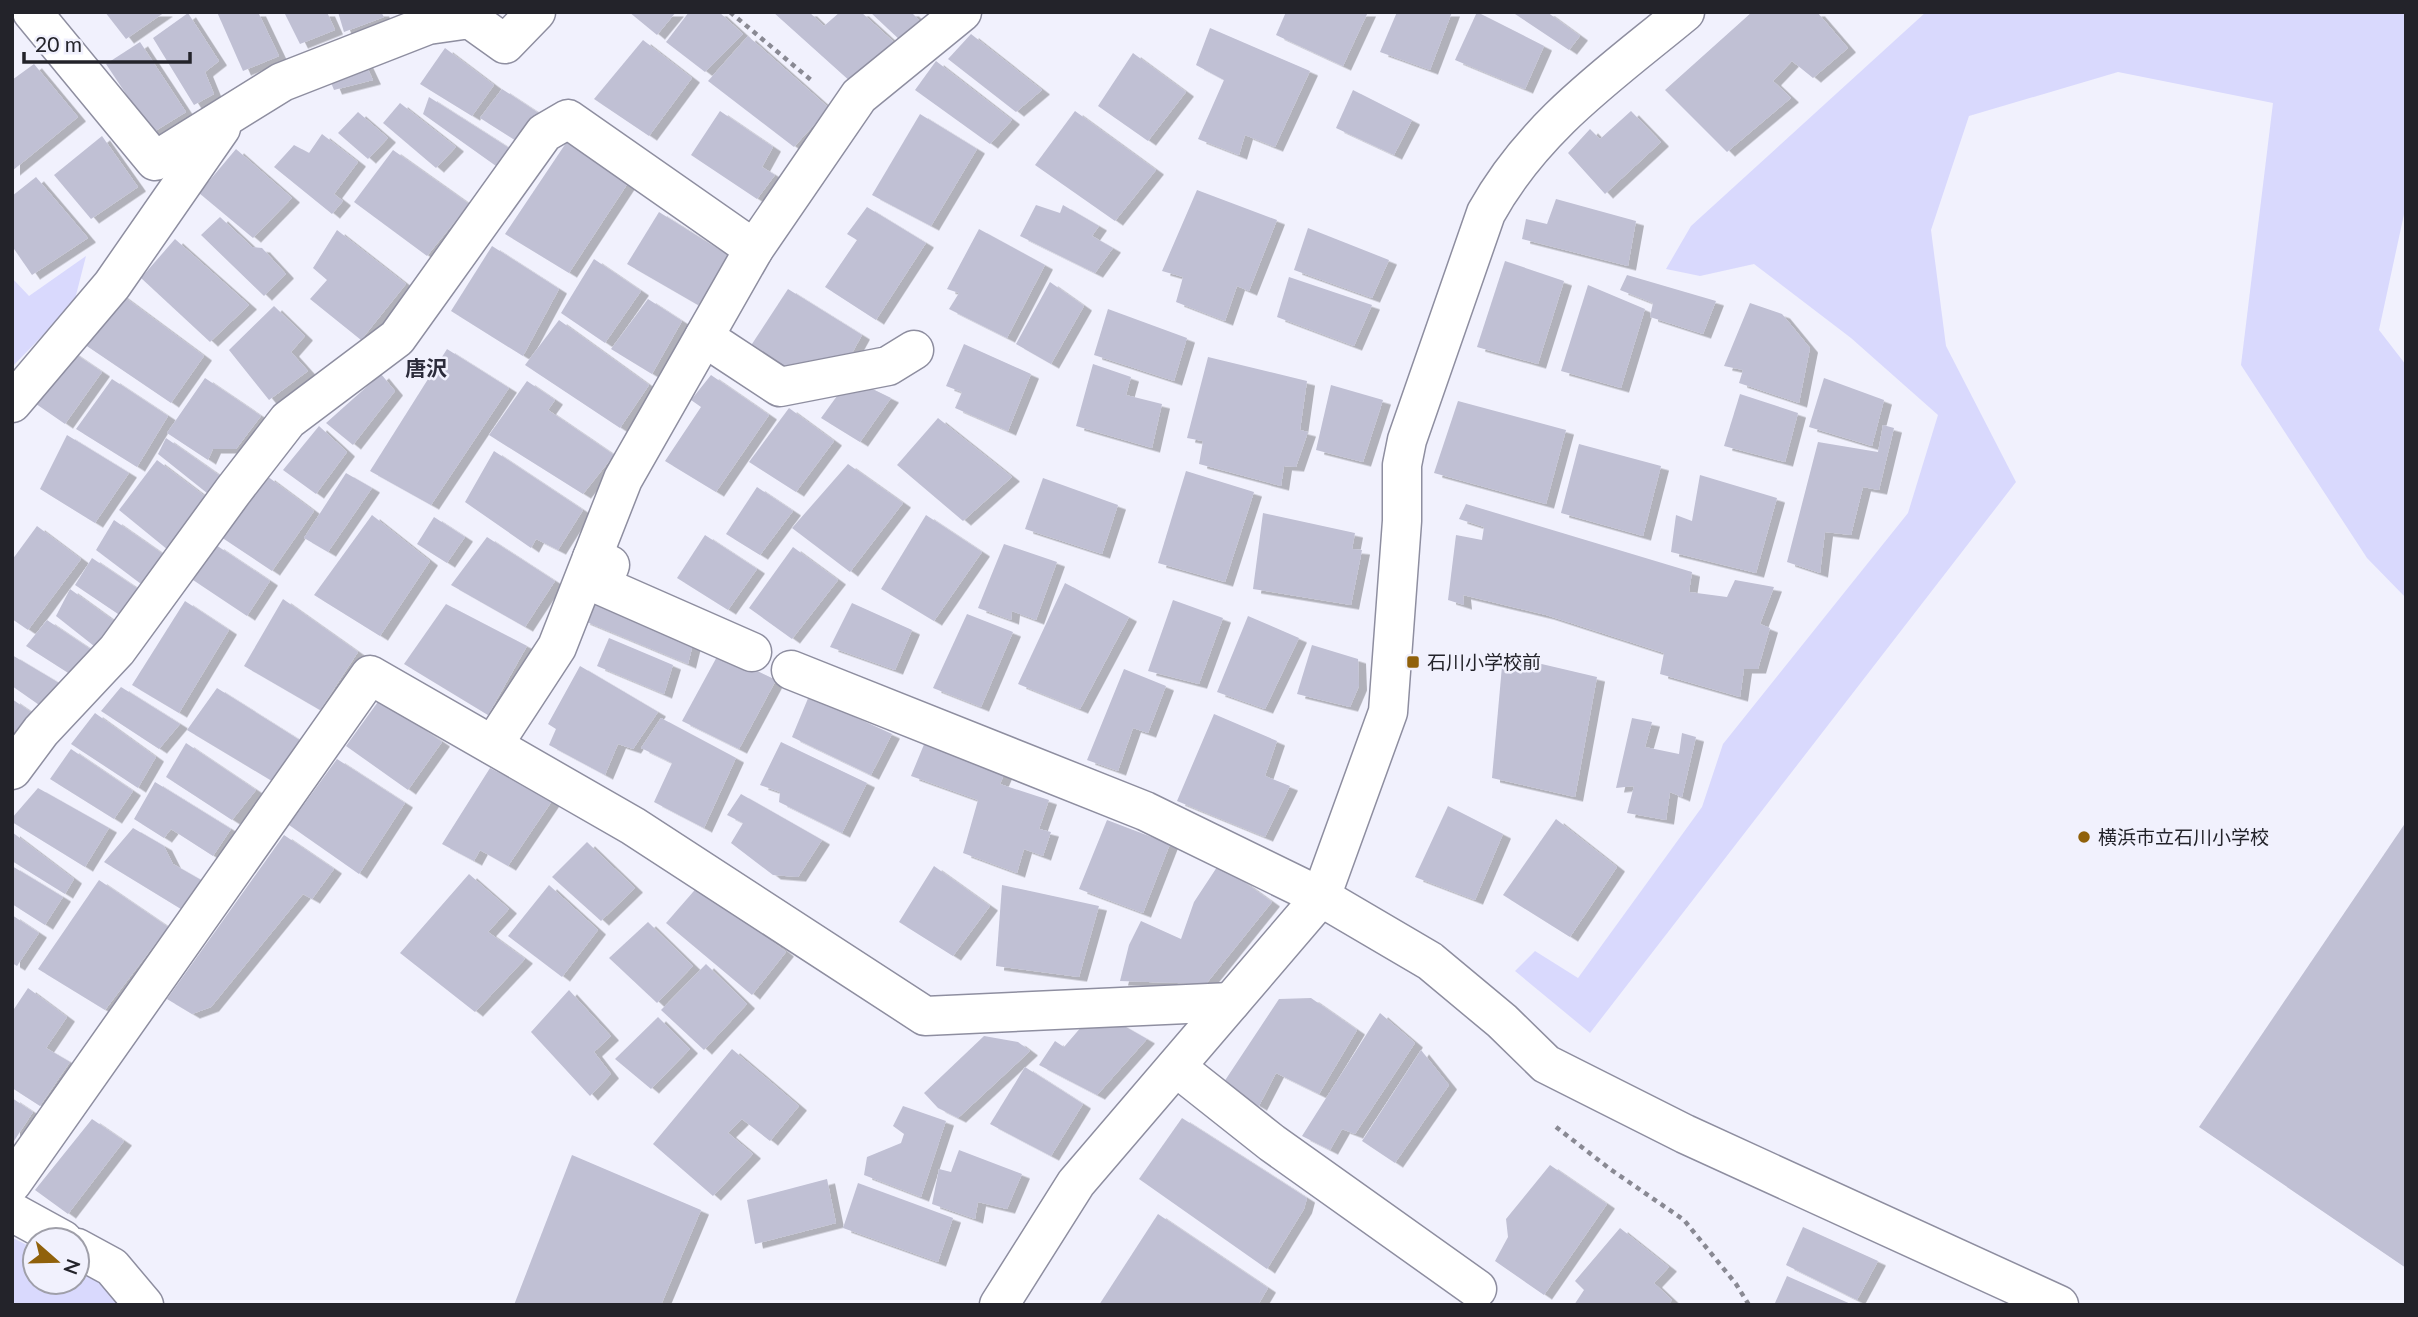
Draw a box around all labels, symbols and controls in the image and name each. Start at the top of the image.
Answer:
scale bar [24,21,191,65]
text: 20 m [35,31,82,56]
district label: 唐沢 [405,355,447,380]
place label: 石川小学校前 [1427,650,1541,673]
marker: 石川小学校前 [1405,654,1421,670]
place label: 横浜市立石川小学校 [2098,825,2269,848]
marker: 横浜市立石川小学校 [2076,829,2092,845]
north arrow [21,1226,91,1296]
text: N [59,1256,86,1278]

